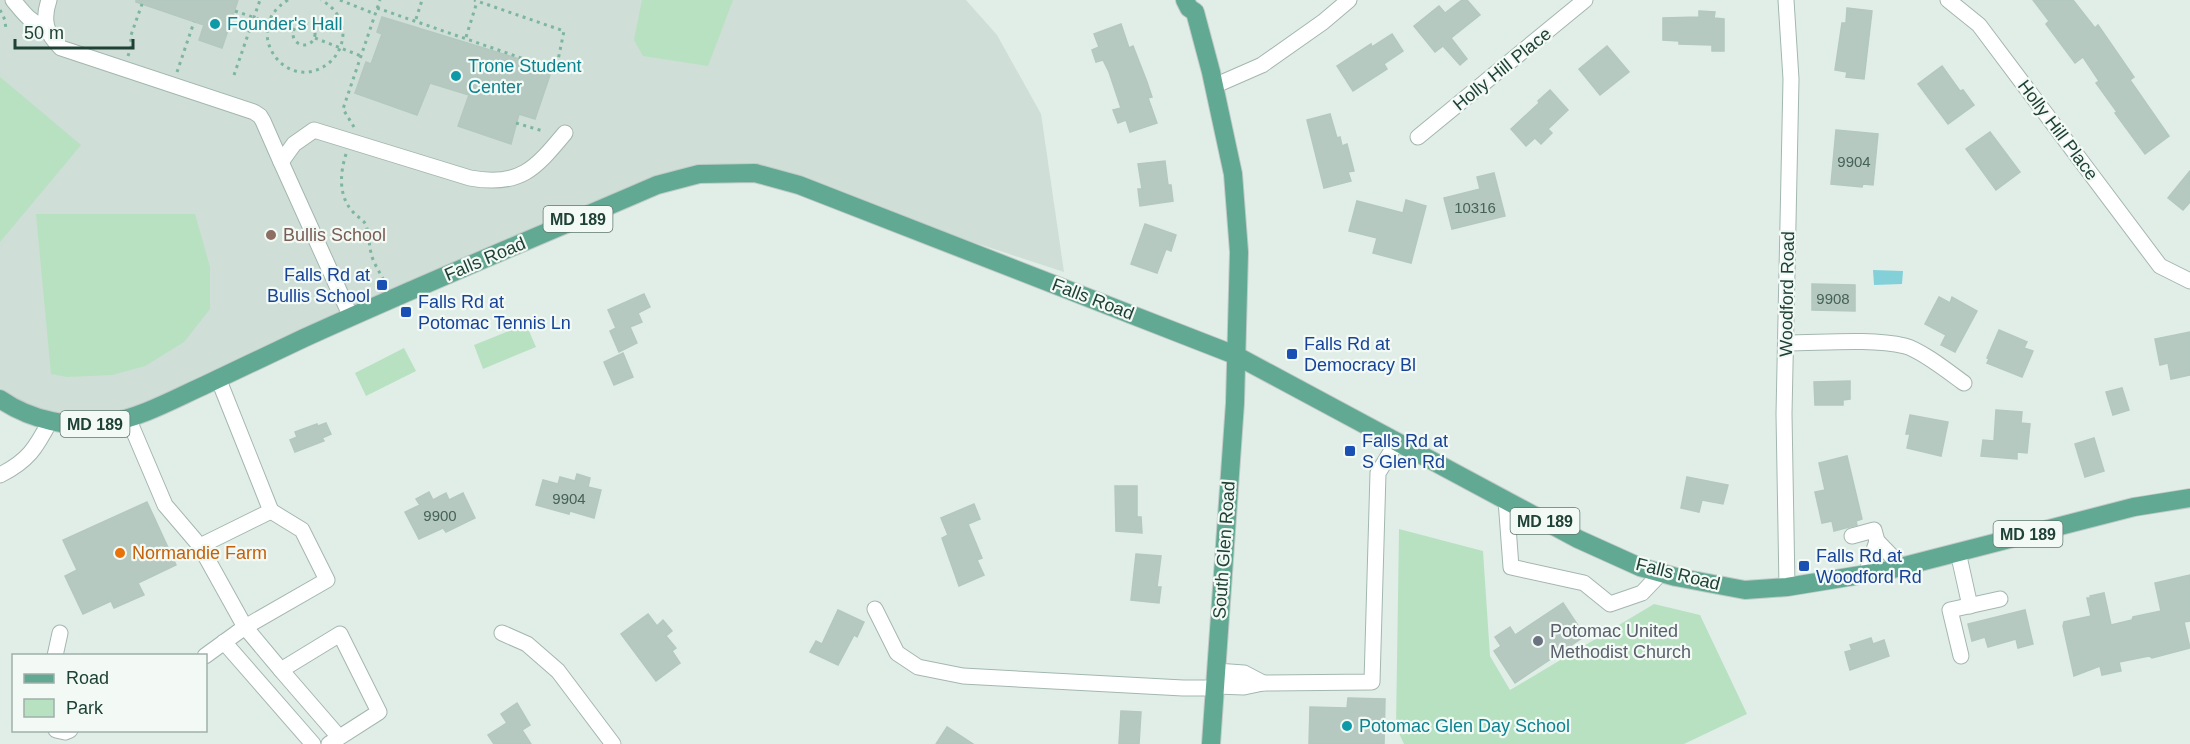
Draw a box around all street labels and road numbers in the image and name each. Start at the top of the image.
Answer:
street label: Holly Hill Place [1449,23,1555,115]
street label: Holly Hill Place [2014,76,2102,184]
road number: MD 189 [544,206,612,232]
street label: Woodford Road [1776,231,1798,357]
street label: Falls Road [441,233,529,285]
street label: Falls Road [1049,274,1137,324]
road number: MD 189 [60,411,130,437]
street label: South Glen Road [1209,480,1239,620]
road number: MD 189 [1510,508,1580,534]
road number: MD 189 [1994,521,2062,547]
street label: Falls Road [1634,554,1722,594]

